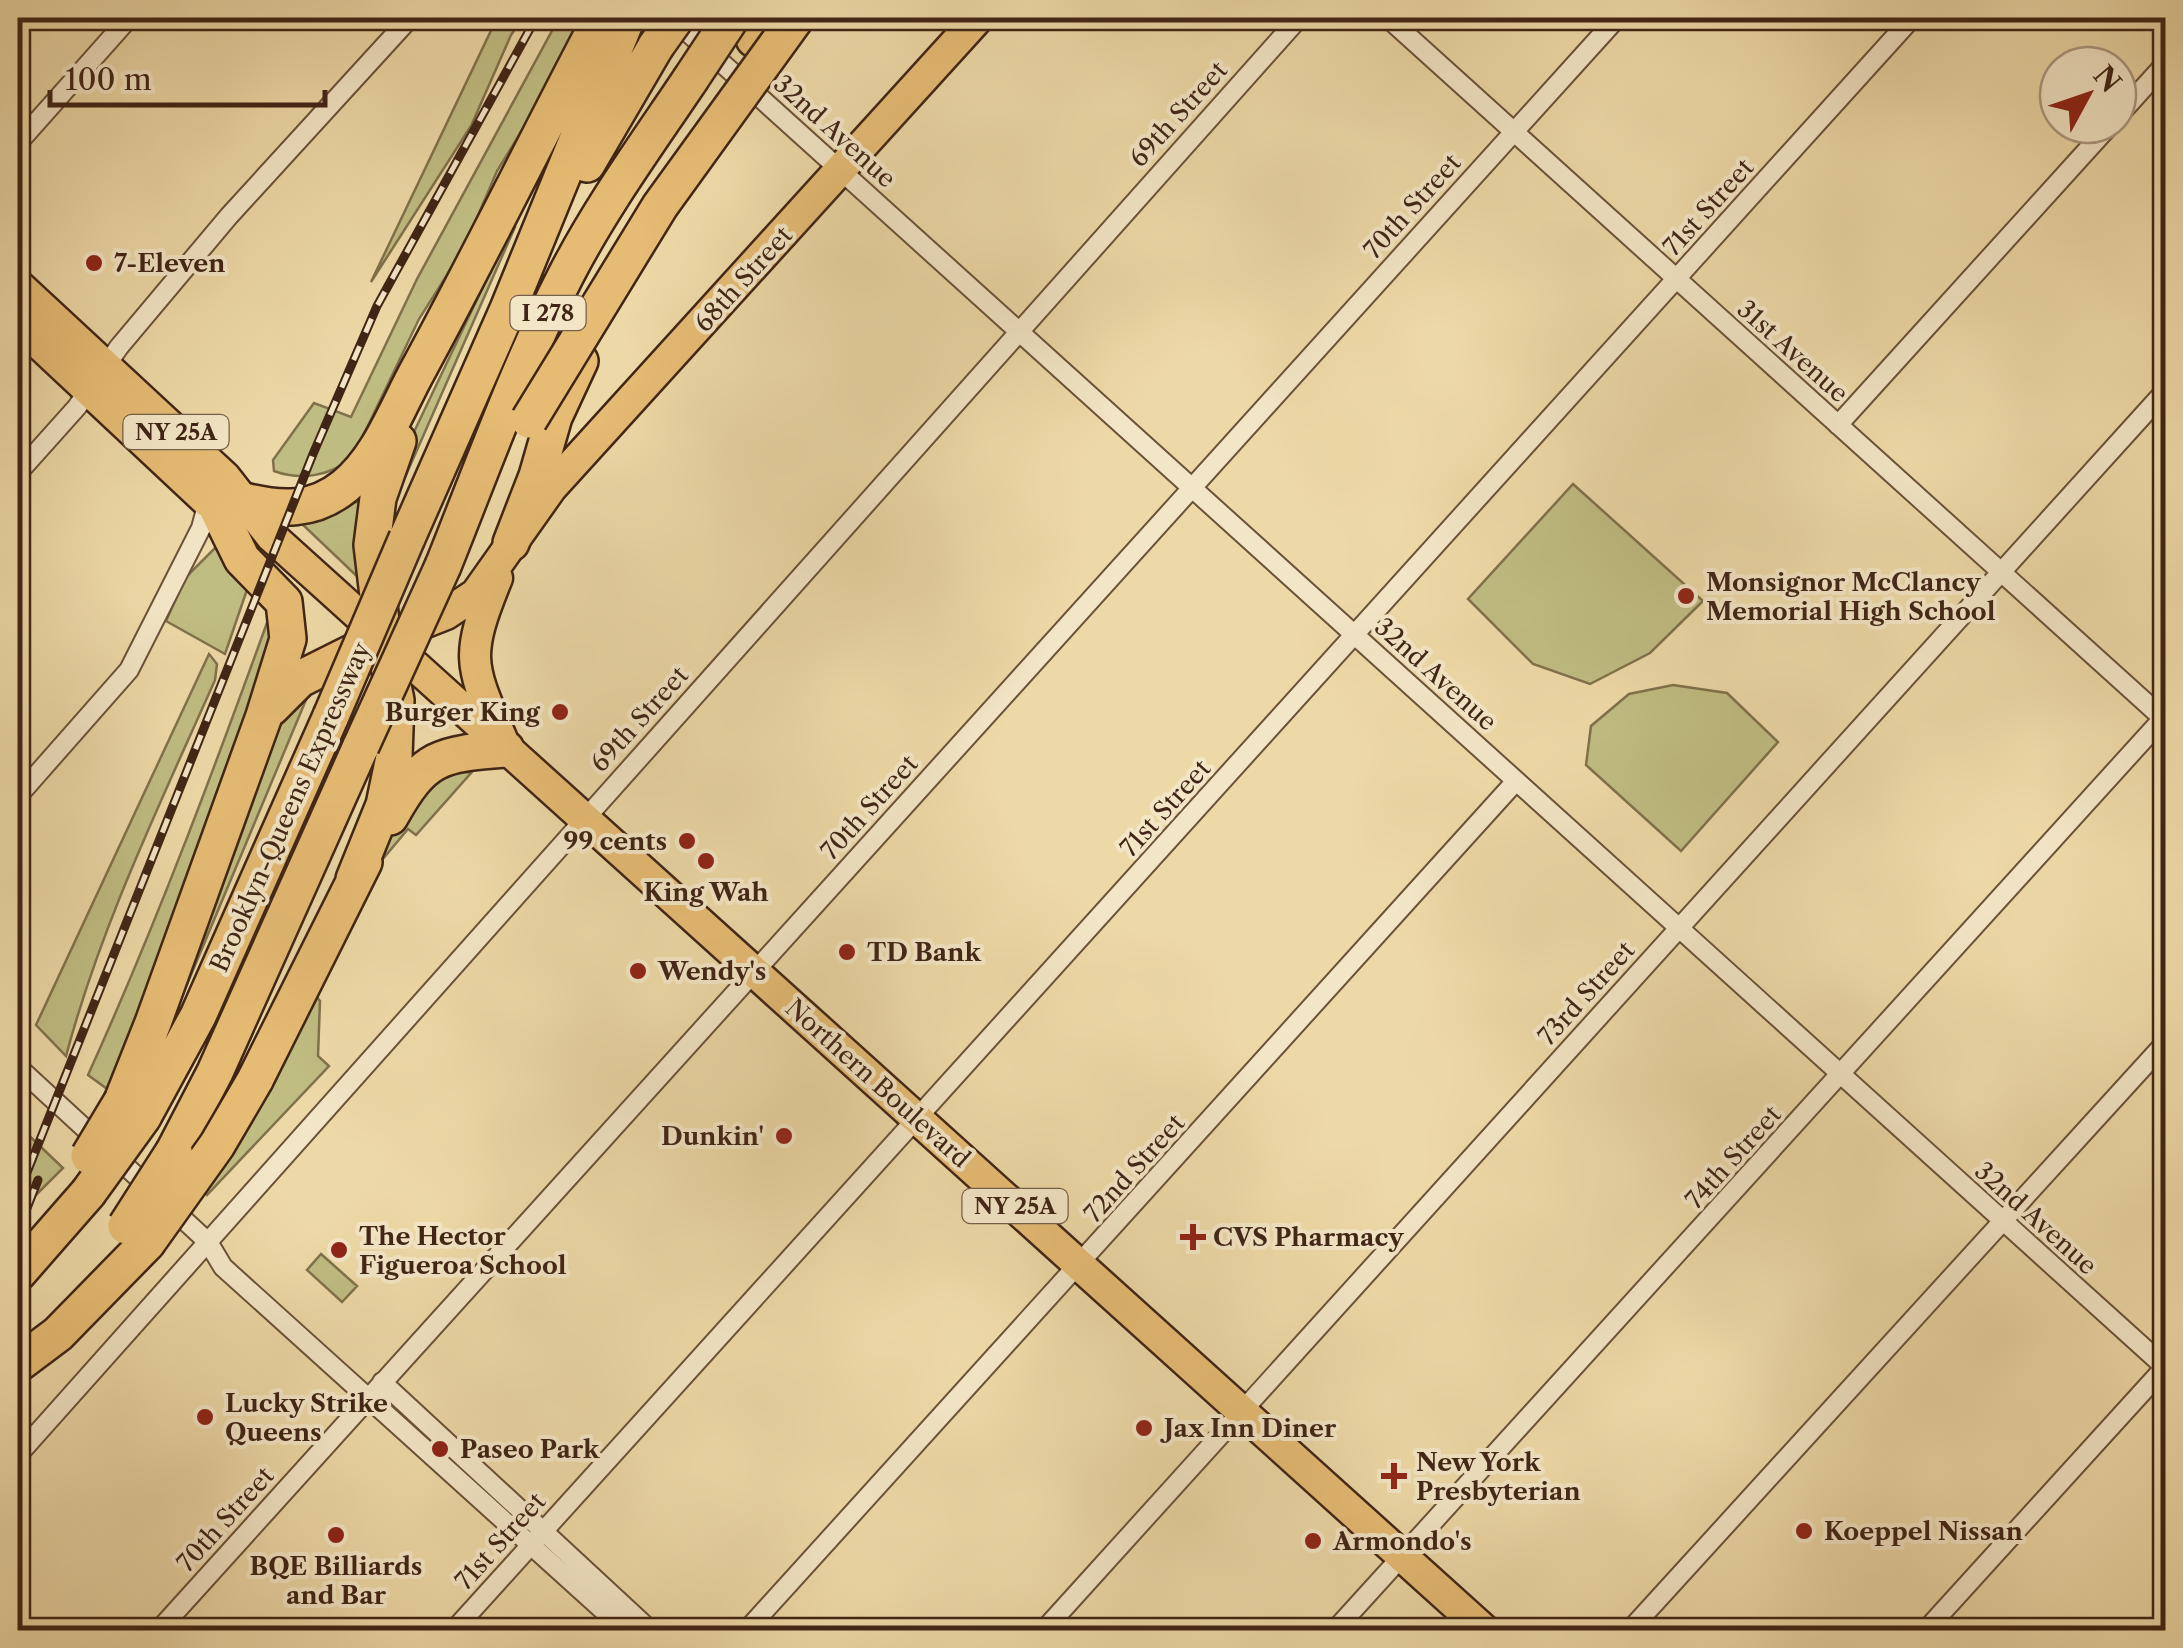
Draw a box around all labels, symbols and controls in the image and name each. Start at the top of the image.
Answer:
scale bar [50,45,325,107]
north arrow [2038,45,2138,145]
street label: 69th Street [1123,55,1234,173]
text: N [2086,59,2128,99]
text: 100 m [65,61,152,98]
street label: 32nd Avenue [767,68,902,194]
street label: 70th Street [1357,147,1468,265]
street label: 71st Street [1657,152,1760,262]
street label: 68th Street [688,220,799,339]
place label: 7-Eleven [114,248,225,279]
marker: 7-Eleven [83,252,105,274]
street label: 31st Avenue [1731,294,1854,409]
road number: I 278 [510,296,586,330]
road number: NY 25A [124,415,228,449]
place label: Monsignor McClancy Memorial High School [1706,567,1996,627]
marker: Monsignor McClancy Memorial High School [1675,585,1697,607]
street label: 32nd Avenue [1368,611,1503,737]
street label: Brooklyn-Queens Expressway [204,636,378,977]
street label: 69th Street [584,660,695,778]
place label: Burger King [385,697,541,728]
marker: Burger King [549,701,571,723]
street label: 70th Street [814,748,925,866]
street label: 71st Street [1114,753,1217,863]
place label: 99 cents [563,826,667,857]
marker: 99 cents [676,830,698,852]
marker: King Wah [695,850,717,872]
place label: King Wah [643,877,769,908]
street label: 73rd Street [1532,935,1641,1052]
place label: TD Bank [867,937,981,968]
marker: TD Bank [836,941,858,963]
place label: Wendy's [657,956,766,987]
marker: Wendy's [627,960,649,982]
street label: Northern Boulevard [779,992,976,1174]
street label: 74th Street [1679,1099,1788,1215]
street label: 72nd Street [1078,1108,1191,1229]
place label: Dunkin' [661,1121,764,1152]
marker: Dunkin' [773,1125,795,1147]
street label: 32nd Avenue [1968,1155,2103,1281]
road number: NY 25A [962,1189,1068,1223]
place label: The Hector Figueroa School [359,1221,567,1281]
place label: CVS Pharmacy [1213,1222,1404,1253]
marker: CVS Pharmacy [1182,1226,1204,1248]
marker: The Hector Figueroa School [328,1239,350,1261]
place label: Lucky Strike Queens [225,1388,388,1448]
marker: Lucky Strike Queens [194,1406,216,1428]
place label: Jax Inn Diner [1160,1413,1337,1444]
marker: Jax Inn Diner [1133,1417,1155,1439]
place label: Paseo Park [460,1434,600,1465]
marker: Paseo Park [429,1438,451,1460]
place label: New York Presbyterian [1416,1447,1581,1507]
street label: 70th Street [170,1460,281,1578]
marker: New York Presbyterian [1381,1463,1407,1489]
street label: 71st Street [449,1486,552,1596]
place label: Koeppel Nissan [1824,1516,2023,1547]
marker: Koeppel Nissan [1793,1520,1815,1542]
marker: BQE Billiards and Bar [325,1524,347,1546]
place label: Armondo's [1332,1526,1472,1557]
marker: Armondo's [1302,1530,1324,1552]
place label: BQE Billiards and Bar [250,1551,422,1611]

